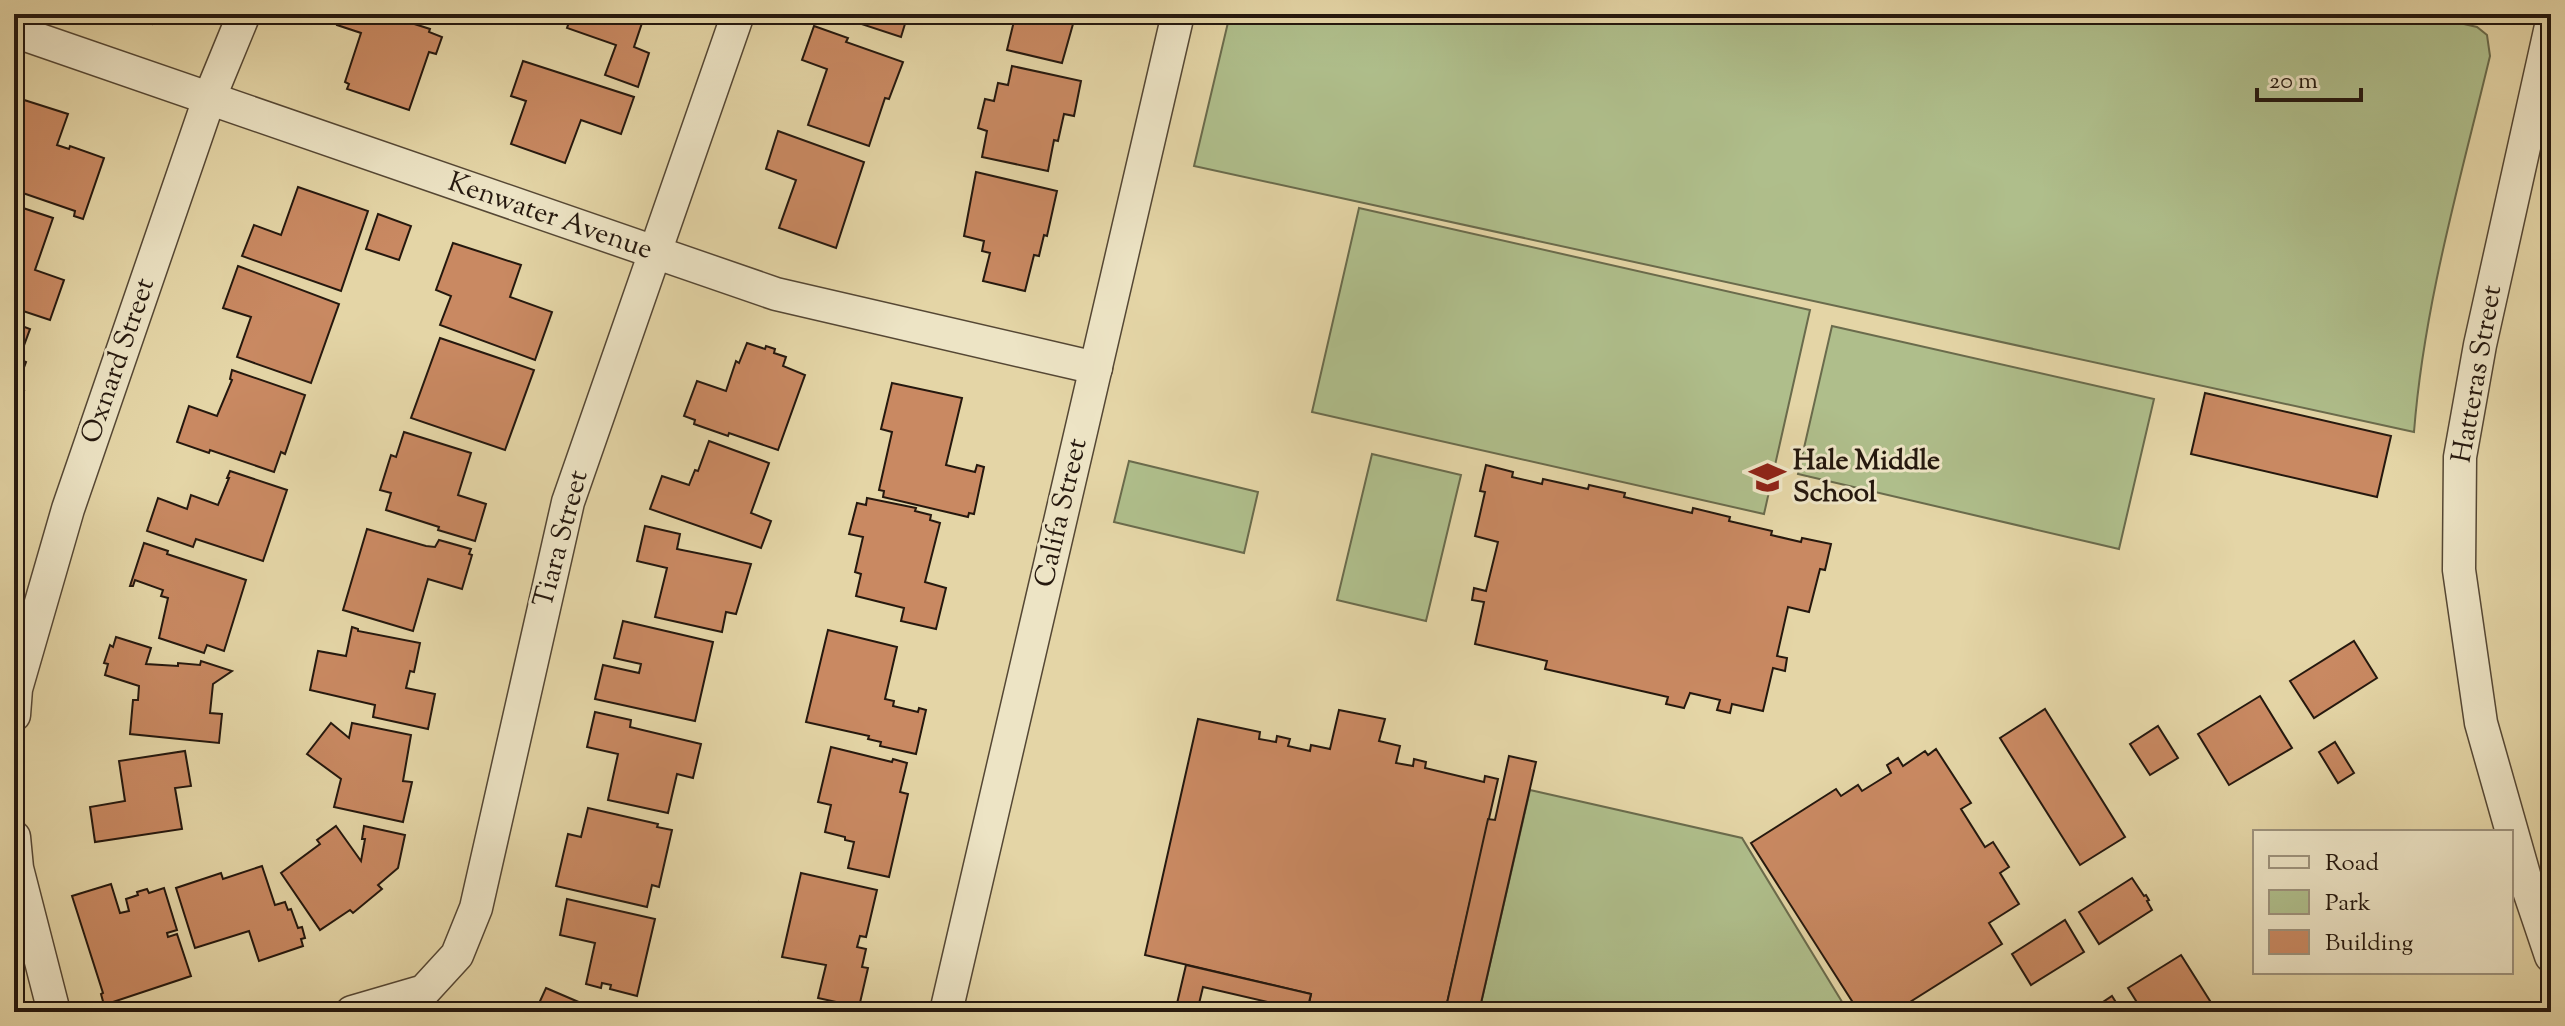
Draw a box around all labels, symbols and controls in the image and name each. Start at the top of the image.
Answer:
scale bar [2257,52,2361,102]
text: 20 m [2269,65,2318,99]
street label: Kenwater Avenue [442,163,658,271]
street label: Oxnard Street [72,272,166,449]
street label: Hatteras Street [2443,282,2513,466]
street label: Califa Street [1025,434,1099,591]
place label: Hale Middle School [1793,442,1940,514]
school or university icon: Hale Middle School [1748,459,1786,497]
street label: Tiara Street [525,466,600,612]
legend [2253,830,2513,974]
text: Road [2325,847,2379,881]
text: Park [2325,887,2371,921]
text: Building [2325,927,2414,961]

